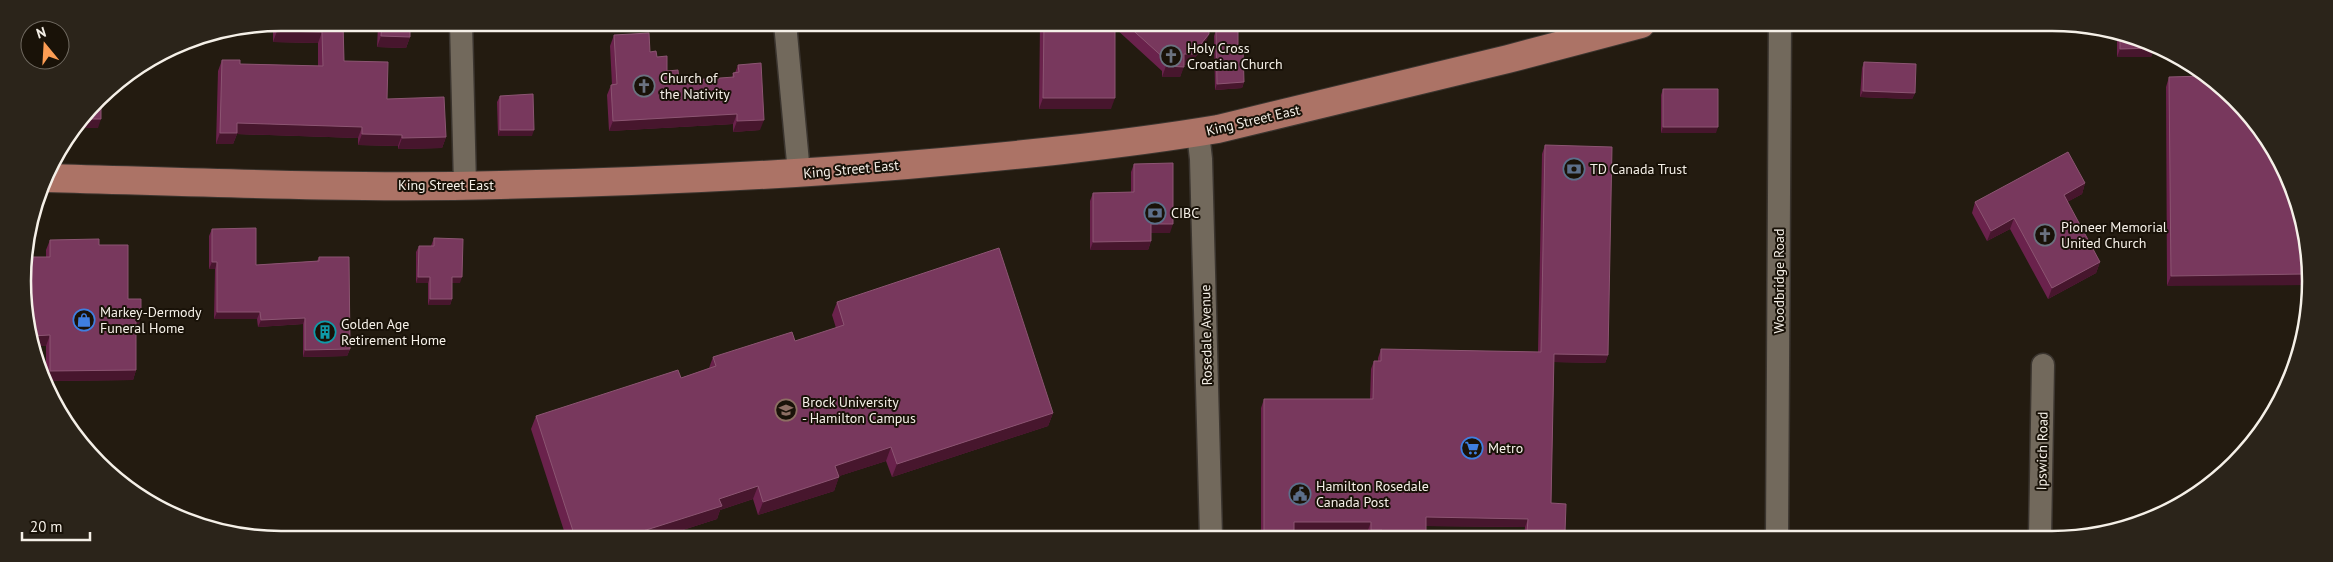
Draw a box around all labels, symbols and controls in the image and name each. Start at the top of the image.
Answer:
north arrow [20,20,70,70]
text: N [34,23,48,43]
place label: Holy Cross Croatian Church [1187,39,1283,73]
church icon: Holy Cross Croatian Church [1159,44,1183,68]
place label: Church of the Nativity [660,69,730,103]
church icon: Church of the Nativity [632,74,656,98]
street label: King Street East [1204,100,1302,140]
street label: King Street East [802,156,900,182]
bank icon: TD Canada Trust [1562,157,1586,181]
place label: TD Canada Trust [1590,160,1687,178]
street label: King Street East [398,176,494,194]
bank icon: CIBC [1143,201,1167,225]
place label: CIBC [1171,204,1199,222]
place label: Pioneer Memorial United Church [2061,218,2167,252]
church icon: Pioneer Memorial United Church [2033,223,2057,247]
street label: Woodbridge Road [1770,228,1788,334]
street label: Rosedale Avenue [1196,284,1216,386]
place label: Markey-Dermody Funeral Home [100,303,202,337]
shop icon: Markey-Dermody Funeral Home [72,308,96,332]
place label: Golden Age Retirement Home [341,315,446,349]
building icon: Golden Age Retirement Home [313,320,337,344]
place label: Brock University - Hamilton Campus [802,393,916,427]
school or university icon: Brock University - Hamilton Campus [774,398,798,422]
street label: Ipswich Road [2032,411,2052,491]
supermarket icon: Metro [1460,436,1484,460]
place label: Metro [1488,439,1523,457]
place label: Hamilton Rosedale Canada Post [1316,477,1429,511]
public building icon: Hamilton Rosedale Canada Post [1288,482,1312,506]
scale bar [22,510,90,542]
text: 20 m [30,517,63,536]

